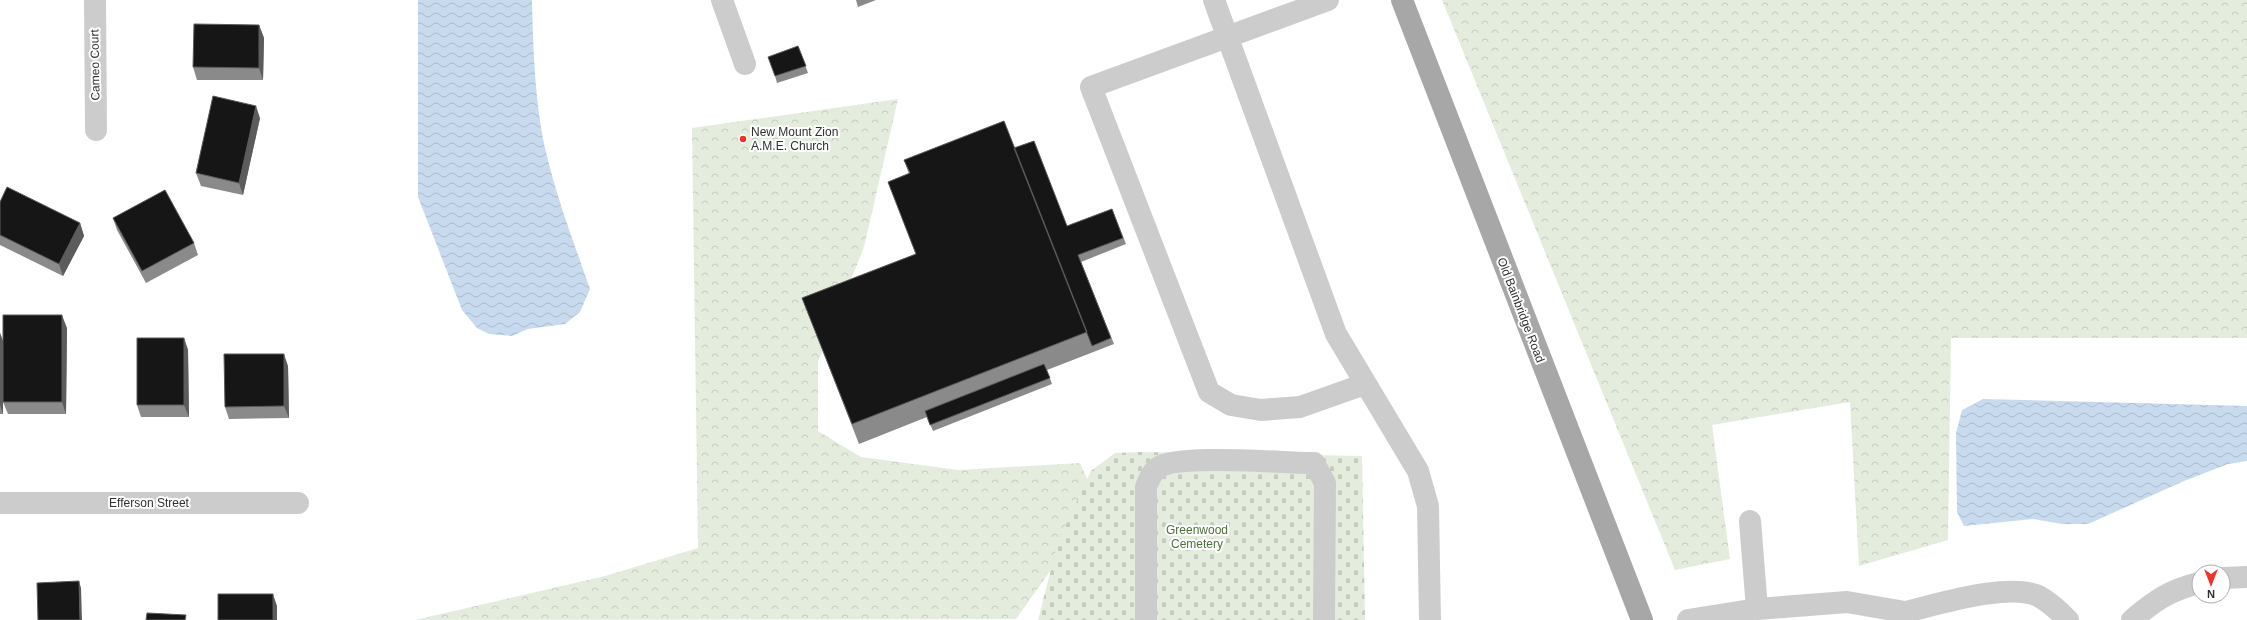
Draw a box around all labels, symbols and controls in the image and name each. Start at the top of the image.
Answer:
street label: Cameo Court [87,29,103,101]
place label: New Mount Zion A.M.E. Church [751,125,838,153]
marker: New Mount Zion A.M.E. Church [738,134,748,144]
street label: Old Bainbridge Road [1495,255,1547,365]
street label: Efferson Street [109,496,190,510]
park label: Greenwood Cemetery [1166,523,1228,551]
north arrow [2191,564,2231,604]
text: N [2207,588,2215,600]

